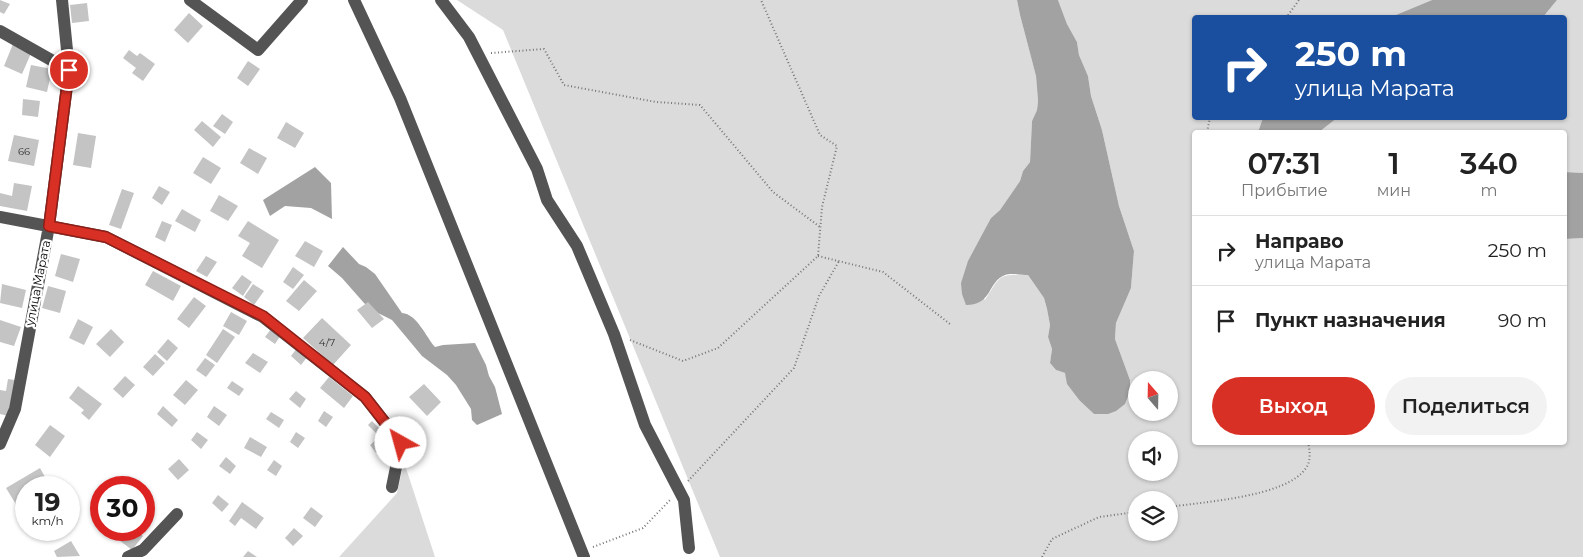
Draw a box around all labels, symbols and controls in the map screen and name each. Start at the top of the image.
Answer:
text: 250 m [1295,32,1407,75]
icon: right [1212,35,1277,100]
pin [48,49,90,91]
icon: arrive [55,56,83,84]
text: улица Марата [1295,75,1455,102]
house number: 66 [18,145,30,158]
text: 07:31 [1247,145,1321,182]
text: 1 [1388,145,1400,182]
text: 340 [1460,145,1518,182]
text: Прибытие [1241,181,1328,200]
text: мин [1377,181,1411,200]
text: m [1481,181,1498,200]
text: Направо [1255,230,1344,253]
icon: right [1212,237,1240,265]
street label: улица Марата [22,239,53,328]
text: 250 m [1488,239,1547,262]
text: улица Марата [1255,253,1371,272]
icon: arrive [1212,307,1240,335]
text: Пункт назначения [1255,309,1446,332]
text: 90 m [1498,309,1547,332]
house number: 4/7 [319,336,335,349]
north arrow [1128,371,1178,421]
map controls [1128,371,1178,541]
button: Выход [1212,377,1375,435]
button: Поделиться [1385,377,1547,435]
position arrow [374,416,426,468]
button: sound [1128,431,1178,481]
speed limit sign: 30 [90,476,155,541]
text: 19 [35,487,60,517]
button: layers [1128,491,1178,541]
text: km/h [31,513,64,528]

